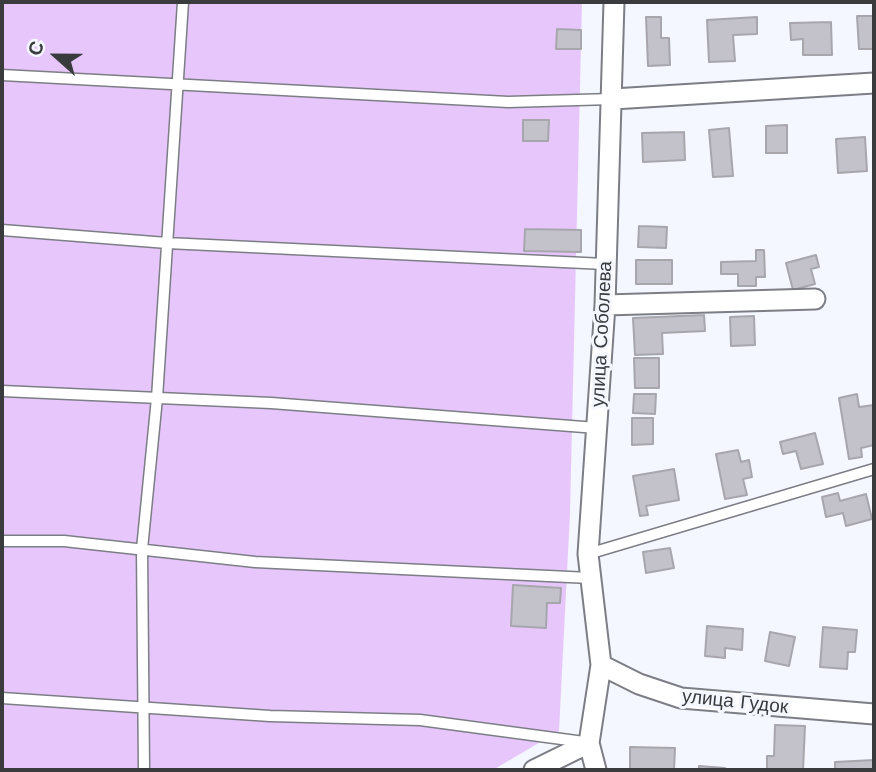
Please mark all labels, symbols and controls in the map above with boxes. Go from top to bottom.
north arrow [21,21,91,91]
text: С [23,38,49,59]
street label: улица Соболева [587,260,617,408]
street label: улица Гудок [681,685,789,719]

